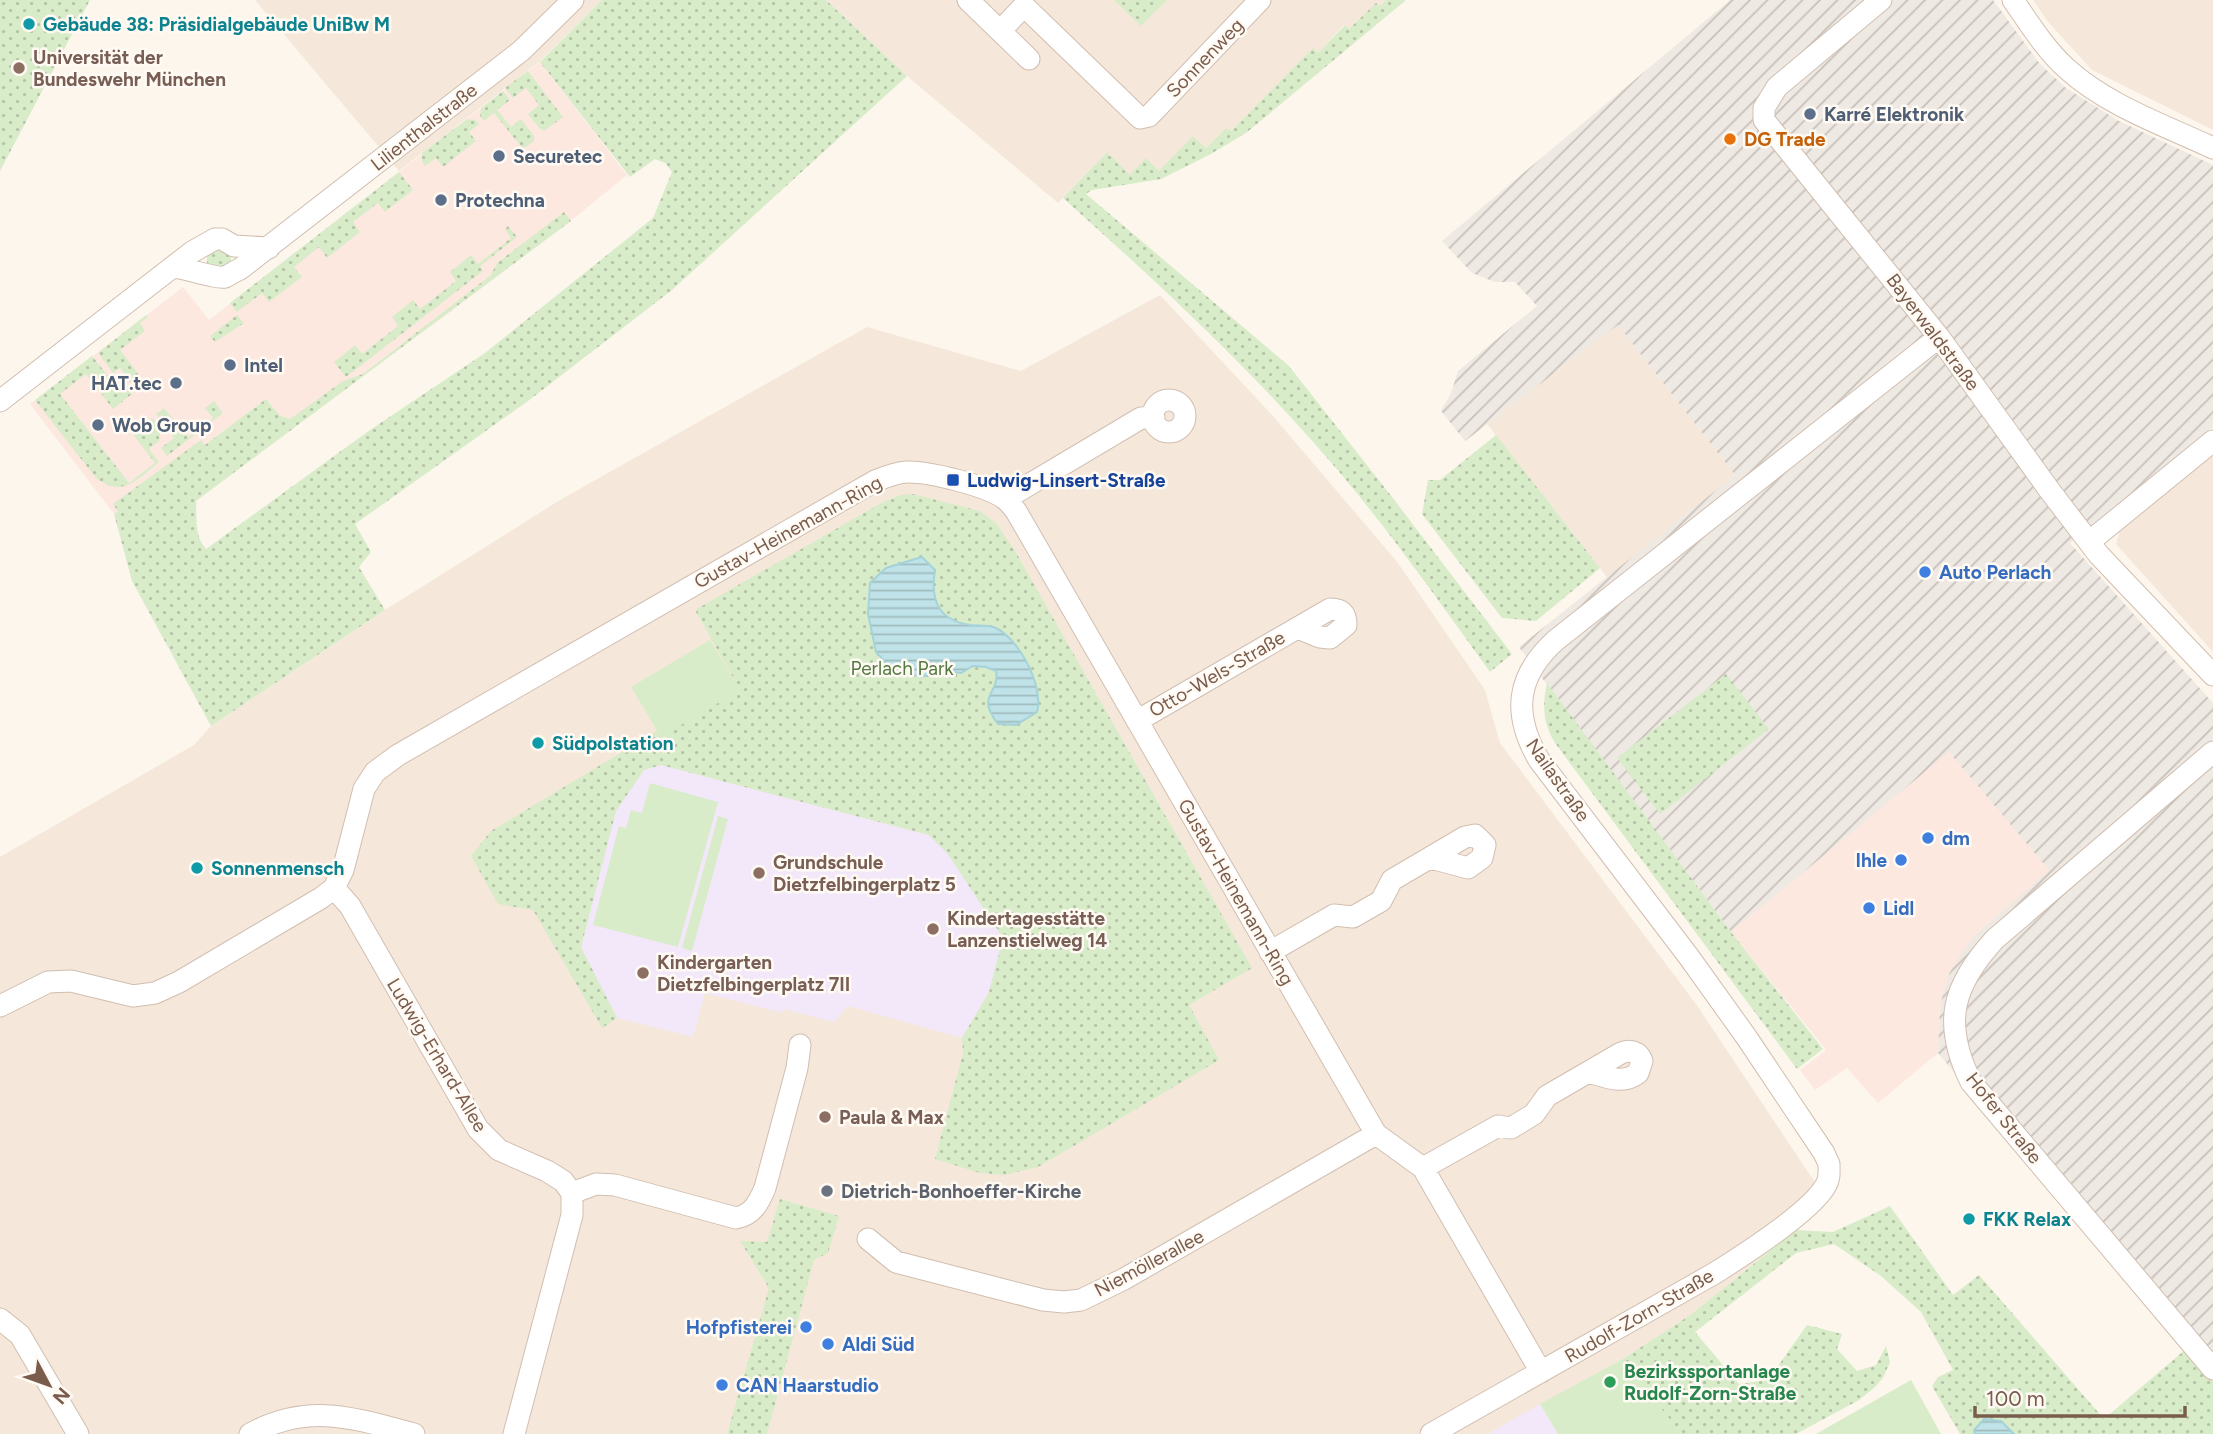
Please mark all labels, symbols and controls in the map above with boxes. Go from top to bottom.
place label: Gebäude 38: Präsidialgebäude UniBw M [43,13,390,36]
street label: Sonnenweg [1162,14,1248,102]
marker: Gebäude 38: Präsidialgebäude UniBw M [21,16,37,32]
place label: Universität der Bundeswehr München [33,46,226,91]
marker: Universität der Bundeswehr München [11,60,27,76]
street label: Lilienthalstraße [366,78,482,176]
place label: Karré Elektronik [1824,103,1965,126]
marker: Karré Elektronik [1802,106,1818,122]
place label: DG Trade [1744,128,1826,151]
marker: DG Trade [1722,131,1738,147]
place label: Securetec [513,145,602,168]
marker: Securetec [491,148,507,164]
place label: Protechna [455,189,545,212]
marker: Protechna [433,192,449,208]
street label: Bayerwaldstraße [1881,269,1985,395]
place label: Intel [244,354,283,377]
marker: Intel [222,357,238,373]
place label: HAT.tec [91,372,162,395]
marker: HAT.tec [168,375,184,391]
place label: Wob Group [112,414,211,437]
marker: Wob Group [90,417,106,433]
place label: Ludwig-Linsert-Straße [967,469,1166,492]
street label: Gustav-Heinemann-Ring [690,471,886,593]
marker: Ludwig-Linsert-Straße [945,472,961,488]
place label: Auto Perlach [1939,561,2051,584]
marker: Auto Perlach [1917,564,1933,580]
street label: Otto-Wels-Straße [1145,626,1289,722]
park label: Perlach Park [850,657,954,680]
place label: Südpolstation [552,732,674,755]
street label: Nailastraße [1521,734,1595,826]
marker: Südpolstation [530,735,546,751]
street label: Gustav-Heinemann-Ring [1173,795,1299,989]
place label: dm [1942,827,1970,850]
marker: dm [1920,830,1936,846]
place label: Ihle [1855,849,1887,872]
place label: Grundschule Dietzfelbingerplatz 5 [773,851,956,896]
marker: Ihle [1893,852,1909,868]
place label: Sonnenmensch [211,857,344,880]
marker: Sonnenmensch [189,860,205,876]
marker: Grundschule Dietzfelbingerplatz 5 [751,865,767,881]
place label: Lidl [1883,897,1914,920]
marker: Lidl [1861,900,1877,916]
place label: Kindertagesstätte Lanzenstielweg 14 [947,907,1107,952]
marker: Kindertagesstätte Lanzenstielweg 14 [925,921,941,937]
place label: Kindergarten Dietzfelbingerplatz 7II [657,951,850,996]
marker: Kindergarten Dietzfelbingerplatz 7II [635,965,651,981]
street label: Ludwig-Erhard-Allee [382,974,492,1136]
street label: Hofer Straße [1961,1068,2047,1168]
place label: Paula & Max [839,1106,944,1129]
marker: Paula & Max [817,1109,833,1125]
place label: Dietrich-Bonhoeffer-Kirche [841,1180,1082,1203]
marker: Dietrich-Bonhoeffer-Kirche [819,1183,835,1199]
place label: FKK Relax [1983,1208,2071,1231]
marker: FKK Relax [1961,1211,1977,1227]
street label: Niemöllerallee [1090,1225,1208,1301]
street label: Rudolf-Zorn-Straße [1561,1264,1717,1368]
place label: Hofpfisterei [686,1316,792,1339]
marker: Hofpfisterei [798,1319,814,1335]
place label: Aldi Süd [842,1333,915,1356]
marker: Aldi Süd [820,1336,836,1352]
north arrow [14,1350,84,1420]
place label: Bezirkssportanlage Rudolf-Zorn-Straße [1624,1360,1797,1405]
place label: CAN Haarstudio [736,1374,879,1397]
marker: Bezirkssportanlage Rudolf-Zorn-Straße [1602,1374,1618,1390]
scale bar [1975,1374,2185,1418]
marker: CAN Haarstudio [714,1377,730,1393]
text: N [48,1383,75,1409]
text: 100 m [1986,1386,2045,1411]

